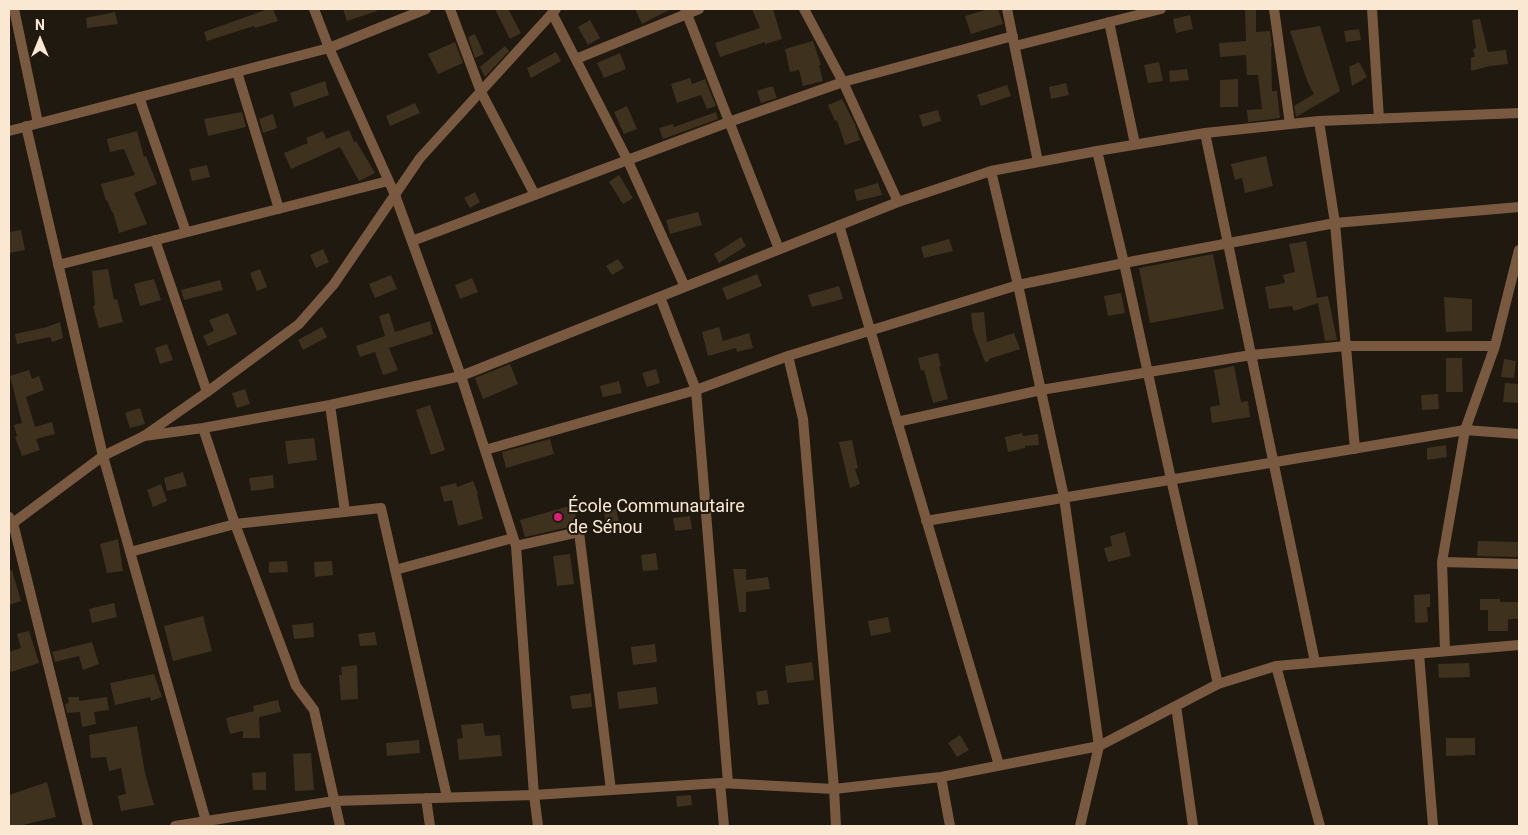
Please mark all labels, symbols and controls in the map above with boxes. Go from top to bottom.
north arrow [15,15,65,65]
text: N [35,17,45,33]
place label: École Communautaire de Sénou [568,496,745,538]
marker: École Communautaire de Sénou [552,511,564,523]

